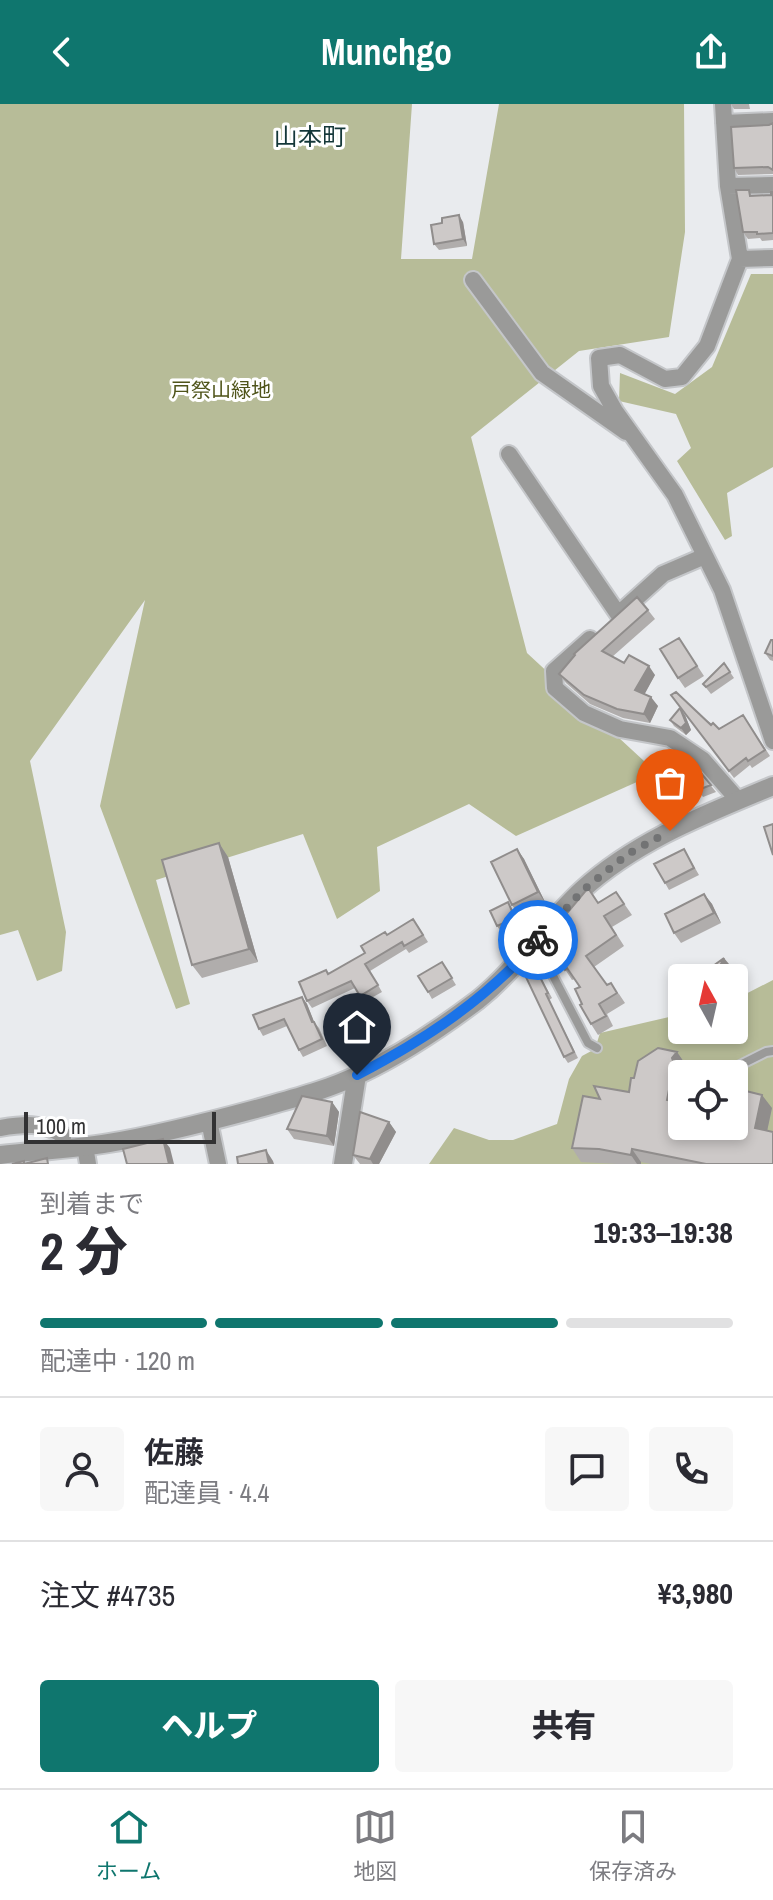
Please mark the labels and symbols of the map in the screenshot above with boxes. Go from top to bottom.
district label: 山本町 [274,120,346,152]
park label: 戸祭山緑地 [171,376,271,403]
pin [636,749,704,831]
courier [498,900,578,980]
north arrow [668,964,748,1044]
pin [323,993,391,1075]
scale bar [24,1108,216,1144]

